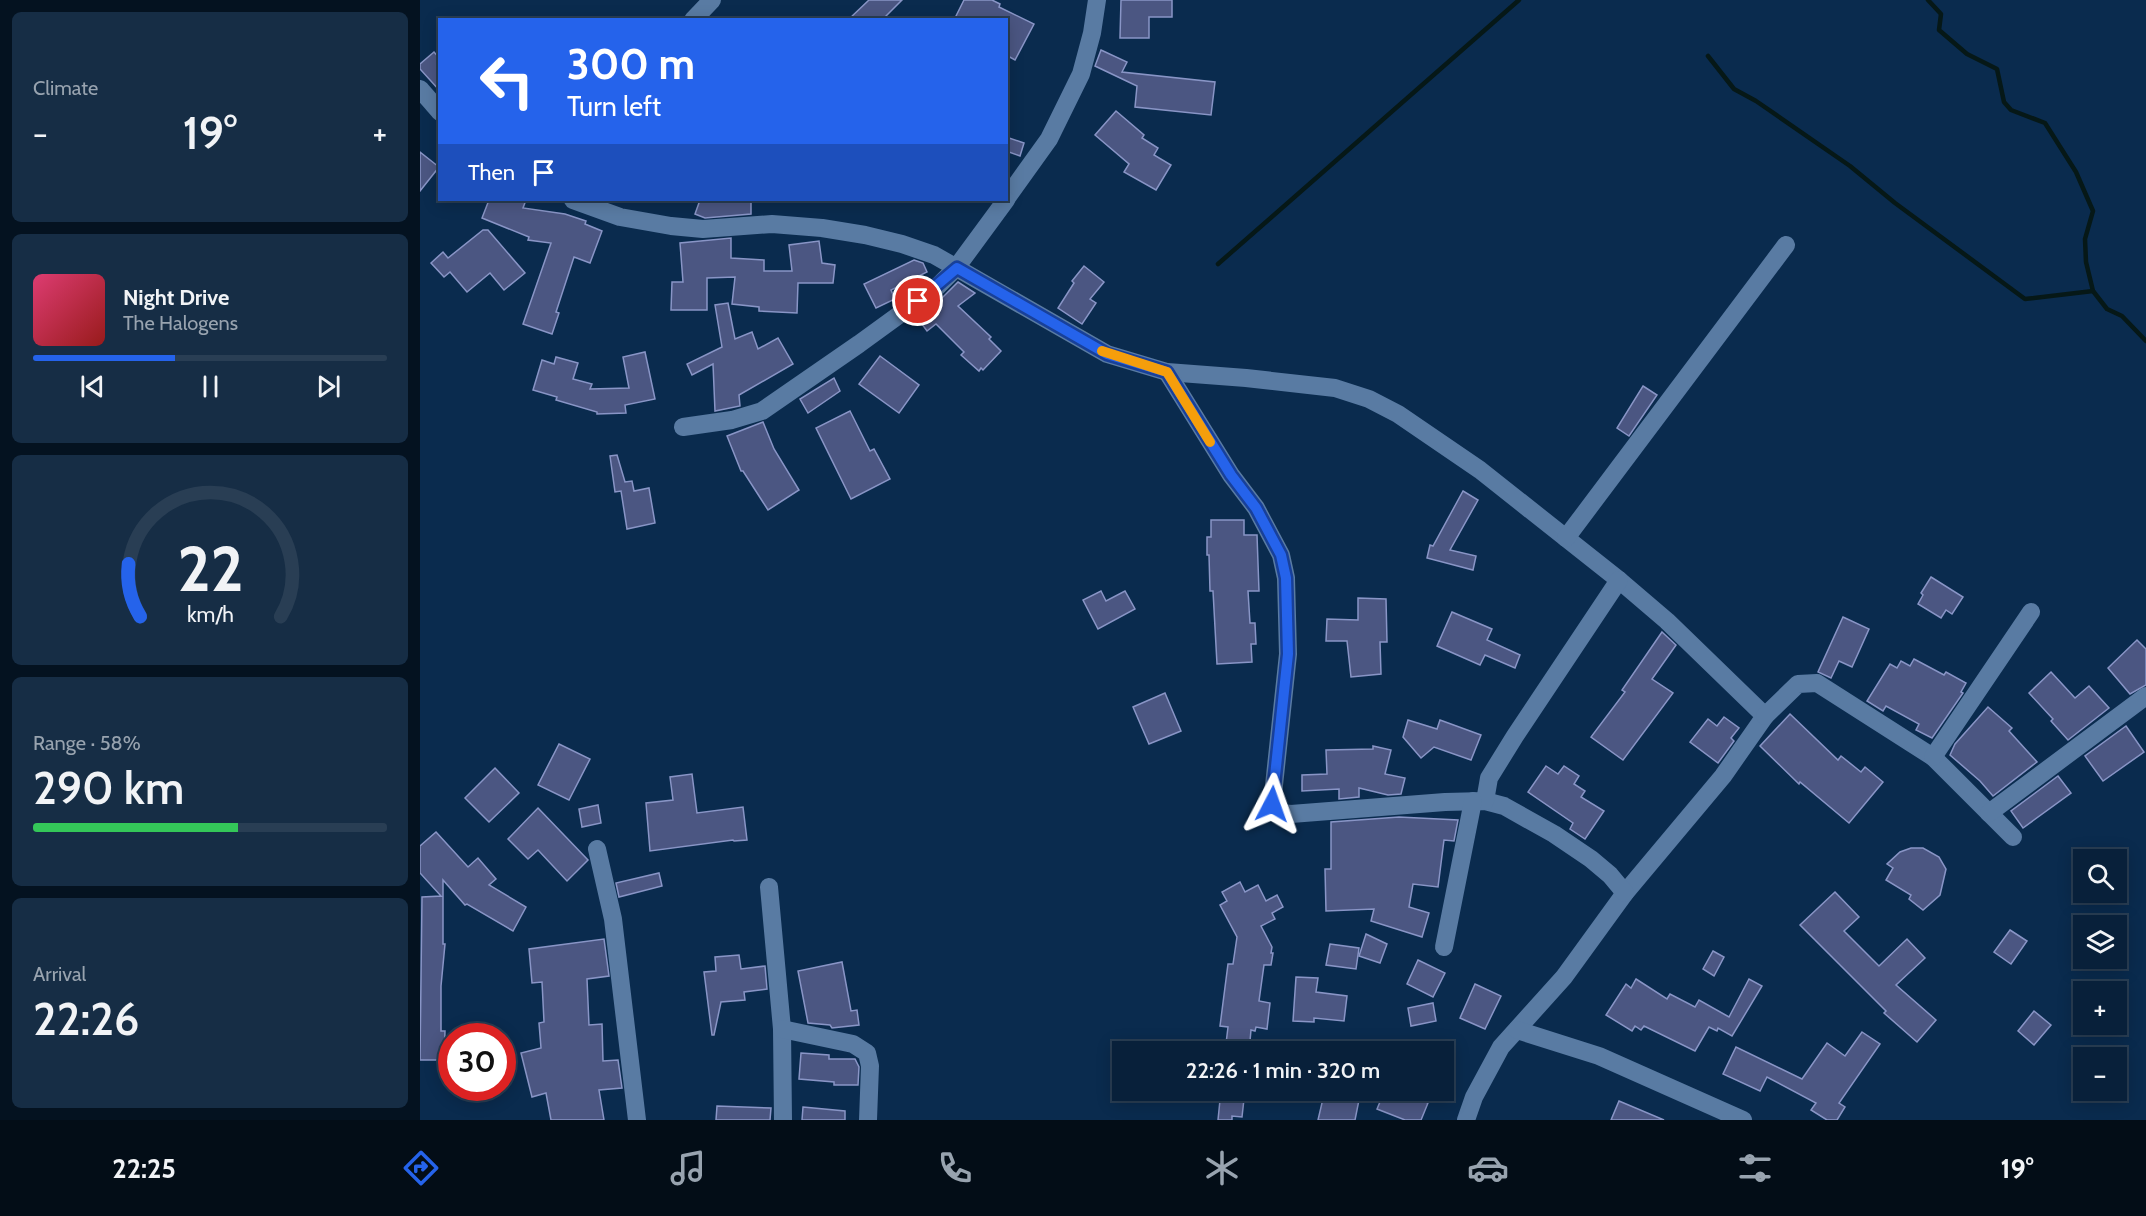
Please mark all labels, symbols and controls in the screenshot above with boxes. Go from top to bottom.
text: 300 m [567,38,695,90]
icon: left [468,42,546,120]
text: Climate [33,76,98,100]
text: Turn left [567,90,661,123]
text: 19° [183,106,237,160]
text: − [33,113,48,153]
text: + [372,113,387,153]
icon: arrive [527,156,560,189]
text: Then [468,159,515,186]
pin [892,275,943,326]
text: Night Drive [123,284,229,311]
icon: arrive [901,284,934,317]
text: The Halogens [123,311,238,335]
icon: previous [76,370,109,403]
icon: pause [194,370,227,403]
icon: next [312,370,345,403]
text: 22 [177,531,243,607]
text: km/h [187,601,233,627]
text: Range · 58% [33,731,141,755]
text: 290 km [33,761,184,815]
position arrow [1240,772,1304,836]
map controls [2073,849,2127,1101]
button: search [2073,849,2127,903]
button: layers [2073,915,2127,969]
text: Arrival [33,962,86,986]
button: + [2073,981,2127,1035]
text: 22:26 [33,992,139,1046]
speed limit sign: 30 [438,1023,516,1101]
button: − [2073,1047,2127,1101]
text: 22:26 · 1 min · 320 m [1186,1057,1380,1084]
icon: directions [400,1147,442,1189]
icon: music [667,1147,709,1189]
icon: phone [934,1147,976,1189]
icon: climate [1201,1147,1243,1189]
icon: car [1467,1147,1509,1189]
icon: filters [1734,1147,1776,1189]
text: 22:25 [112,1152,176,1185]
text: 19° [2001,1152,2034,1185]

